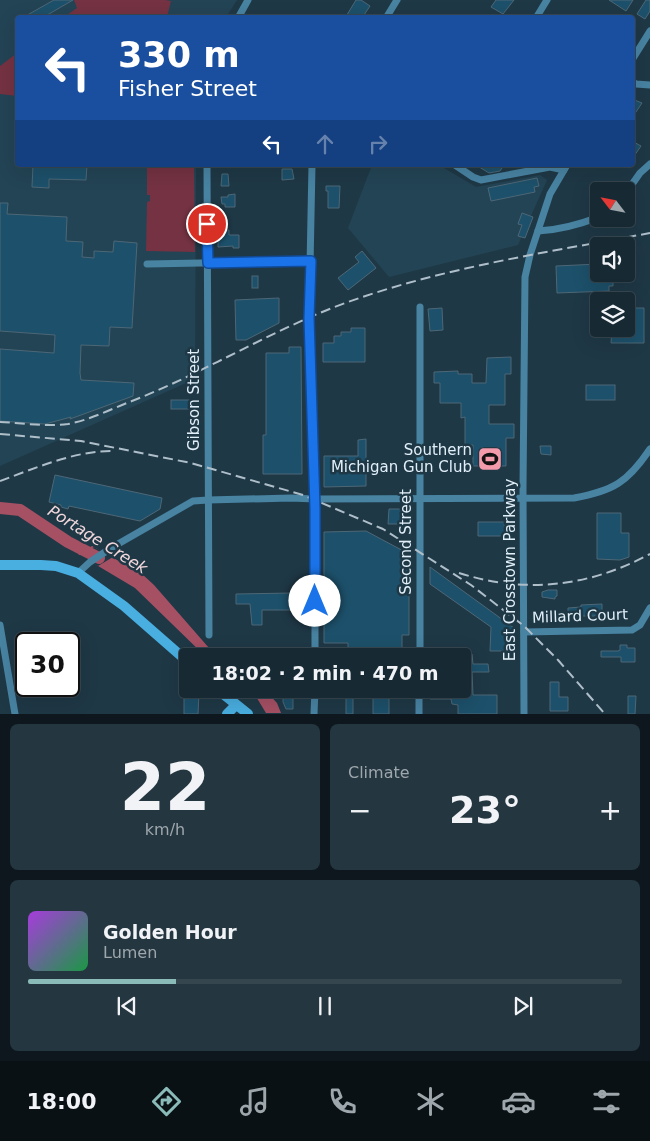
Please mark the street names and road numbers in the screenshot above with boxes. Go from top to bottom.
street label: Gibson Street [185,349,203,451]
street label: East Crosstown Parkway [501,479,519,661]
street label: Second Street [397,489,415,595]
street label: Millard Court [532,605,628,627]

